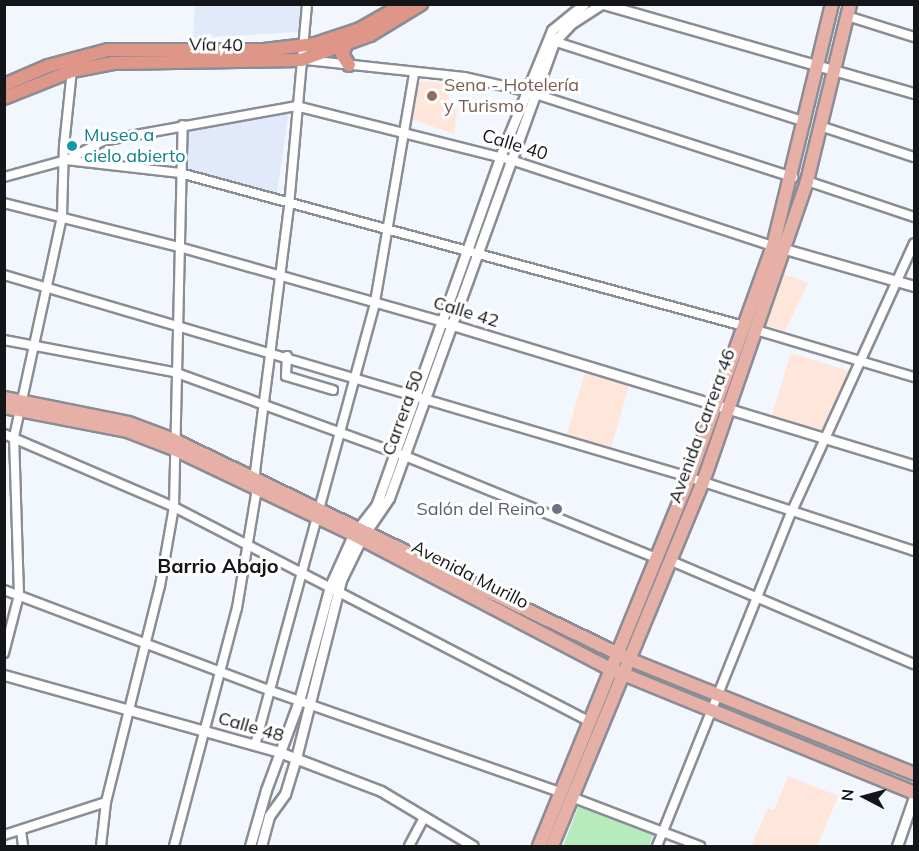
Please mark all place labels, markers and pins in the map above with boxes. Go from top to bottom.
place label: Sena - Hotelería y Turismo [444,75,579,118]
marker: Sena - Hotelería y Turismo [425,89,439,103]
place label: Museo a cielo abierto [84,125,185,168]
marker: Museo a cielo abierto [65,139,79,153]
place label: Salón del Reino [416,498,545,520]
marker: Salón del Reino [550,502,564,516]

